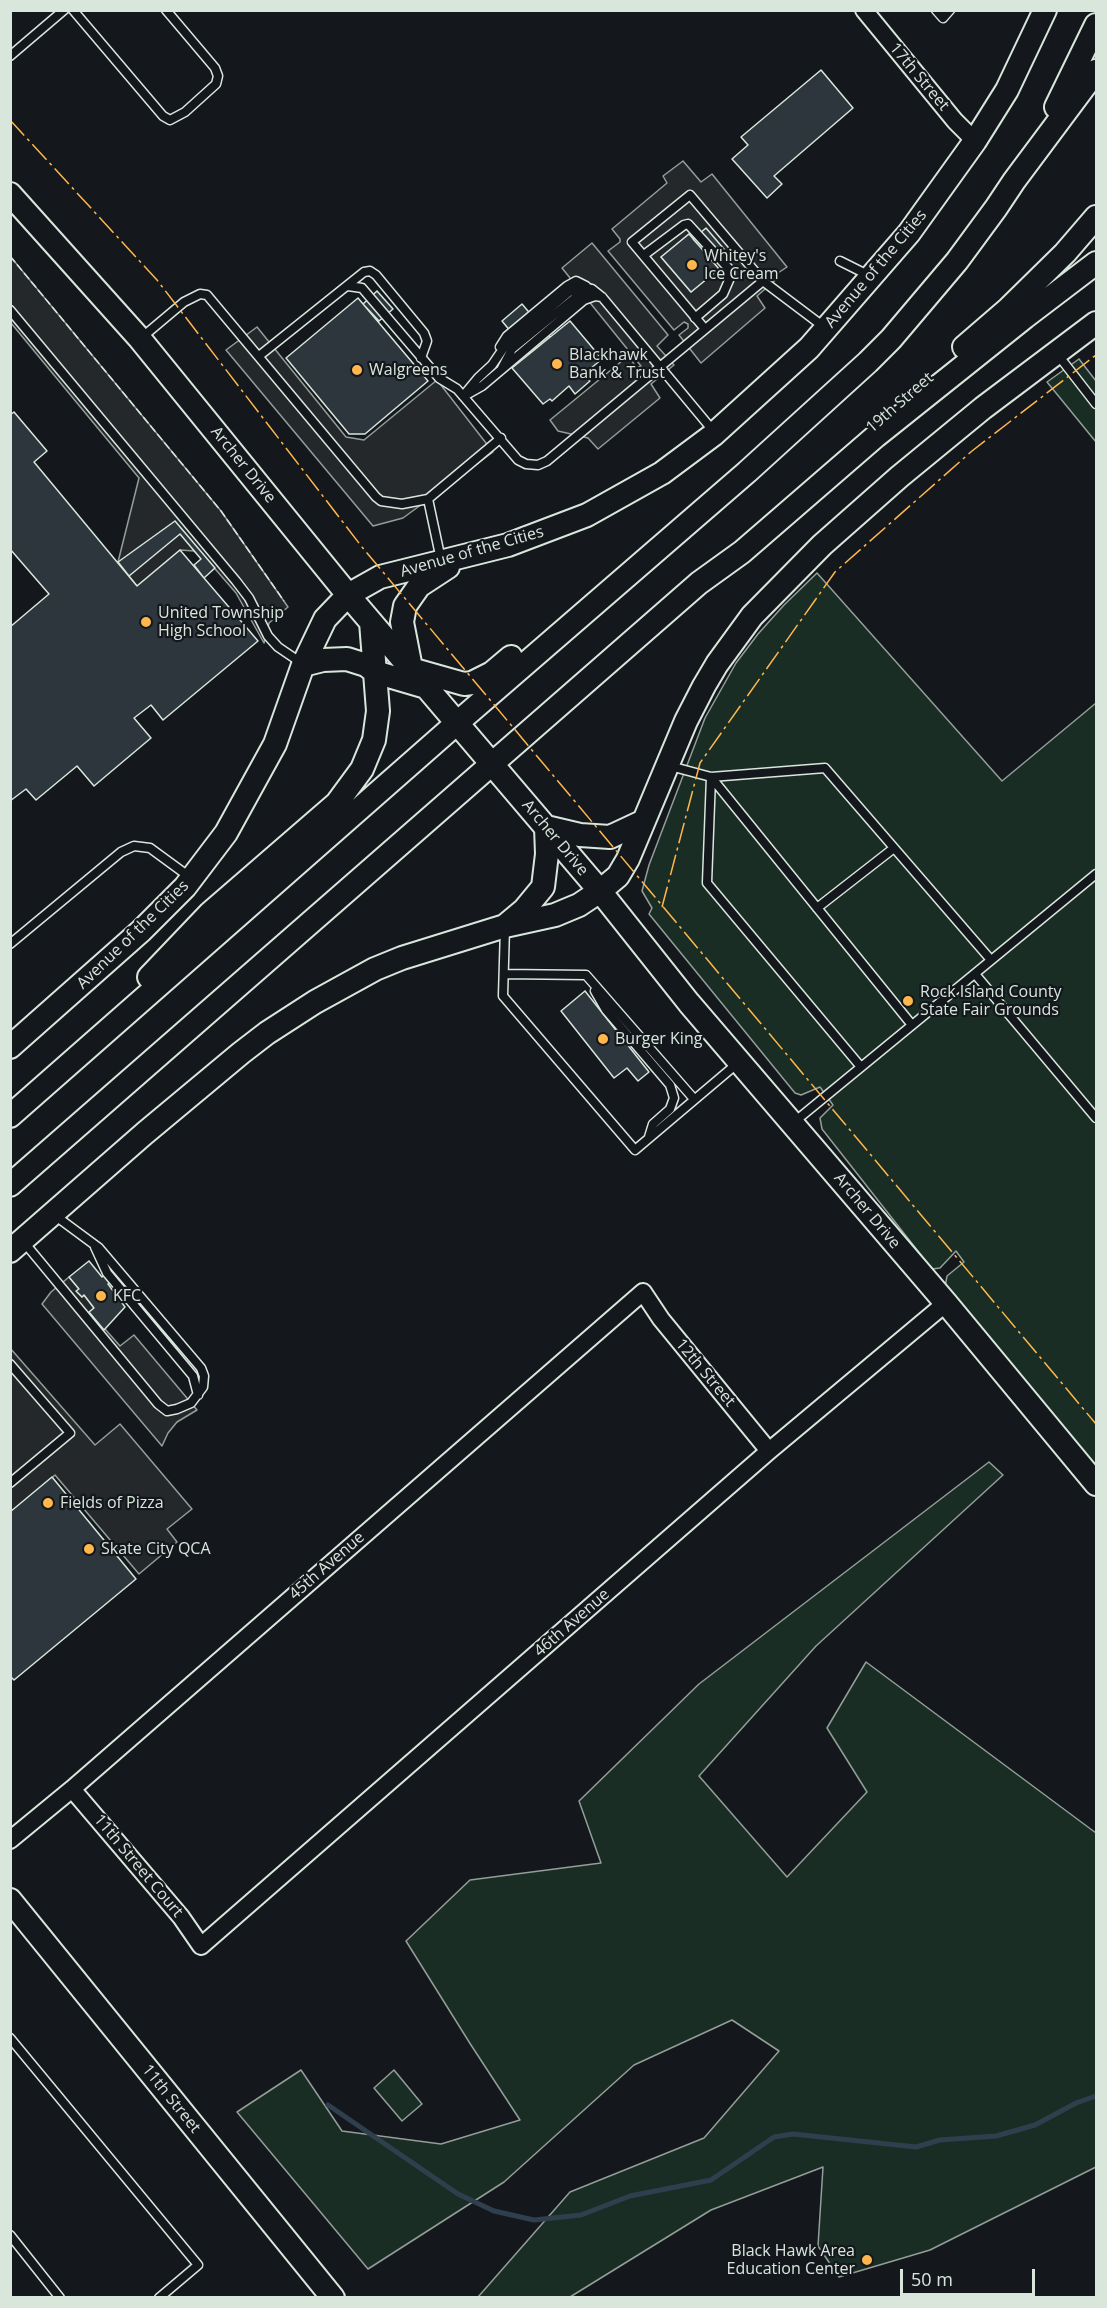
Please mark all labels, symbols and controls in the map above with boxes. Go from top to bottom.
street label: 17th Street [885,39,953,115]
street label: Avenue of the Cities [821,206,931,332]
place label: Whitey's Ice Cream [704,246,779,284]
marker: Whitey's Ice Cream [685,258,699,272]
place label: Blackhawk Bank & Trust [569,345,665,383]
marker: Blackhawk Bank & Trust [550,357,564,371]
place label: Walgreens [369,360,447,380]
marker: Walgreens [350,363,364,377]
street label: 19th Street [863,369,937,437]
street label: Archer Drive [206,423,280,507]
street label: Avenue of the Cities [398,522,546,582]
place label: United Township High School [158,603,284,641]
marker: United Township High School [139,615,153,629]
street label: Archer Drive [518,796,592,880]
street label: Avenue of the Cities [73,877,193,993]
place label: Rock Island County State Fair Grounds [920,982,1062,1020]
marker: Rock Island County State Fair Grounds [901,994,915,1008]
place label: Burger King [615,1029,702,1049]
marker: Burger King [596,1032,610,1046]
street label: Archer Drive [830,1169,904,1253]
place label: KFC [113,1286,141,1306]
marker: KFC [94,1289,108,1303]
street label: 12th Street [671,1335,739,1411]
place label: Fields of Pizza [60,1493,164,1513]
marker: Fields of Pizza [41,1496,55,1510]
street label: 45th Avenue [285,1528,369,1604]
place label: Skate City QCA [101,1539,211,1559]
marker: Skate City QCA [82,1542,96,1556]
street label: 46th Avenue [530,1585,614,1661]
street label: 11th Street Court [89,1811,187,1921]
street label: 11th Street [138,2061,204,2137]
place label: Black Hawk Area Education Center [727,2241,855,2279]
marker: Black Hawk Area Education Center [860,2253,874,2267]
scale bar [903,2257,1038,2295]
text: 50 m [911,2267,953,2291]

